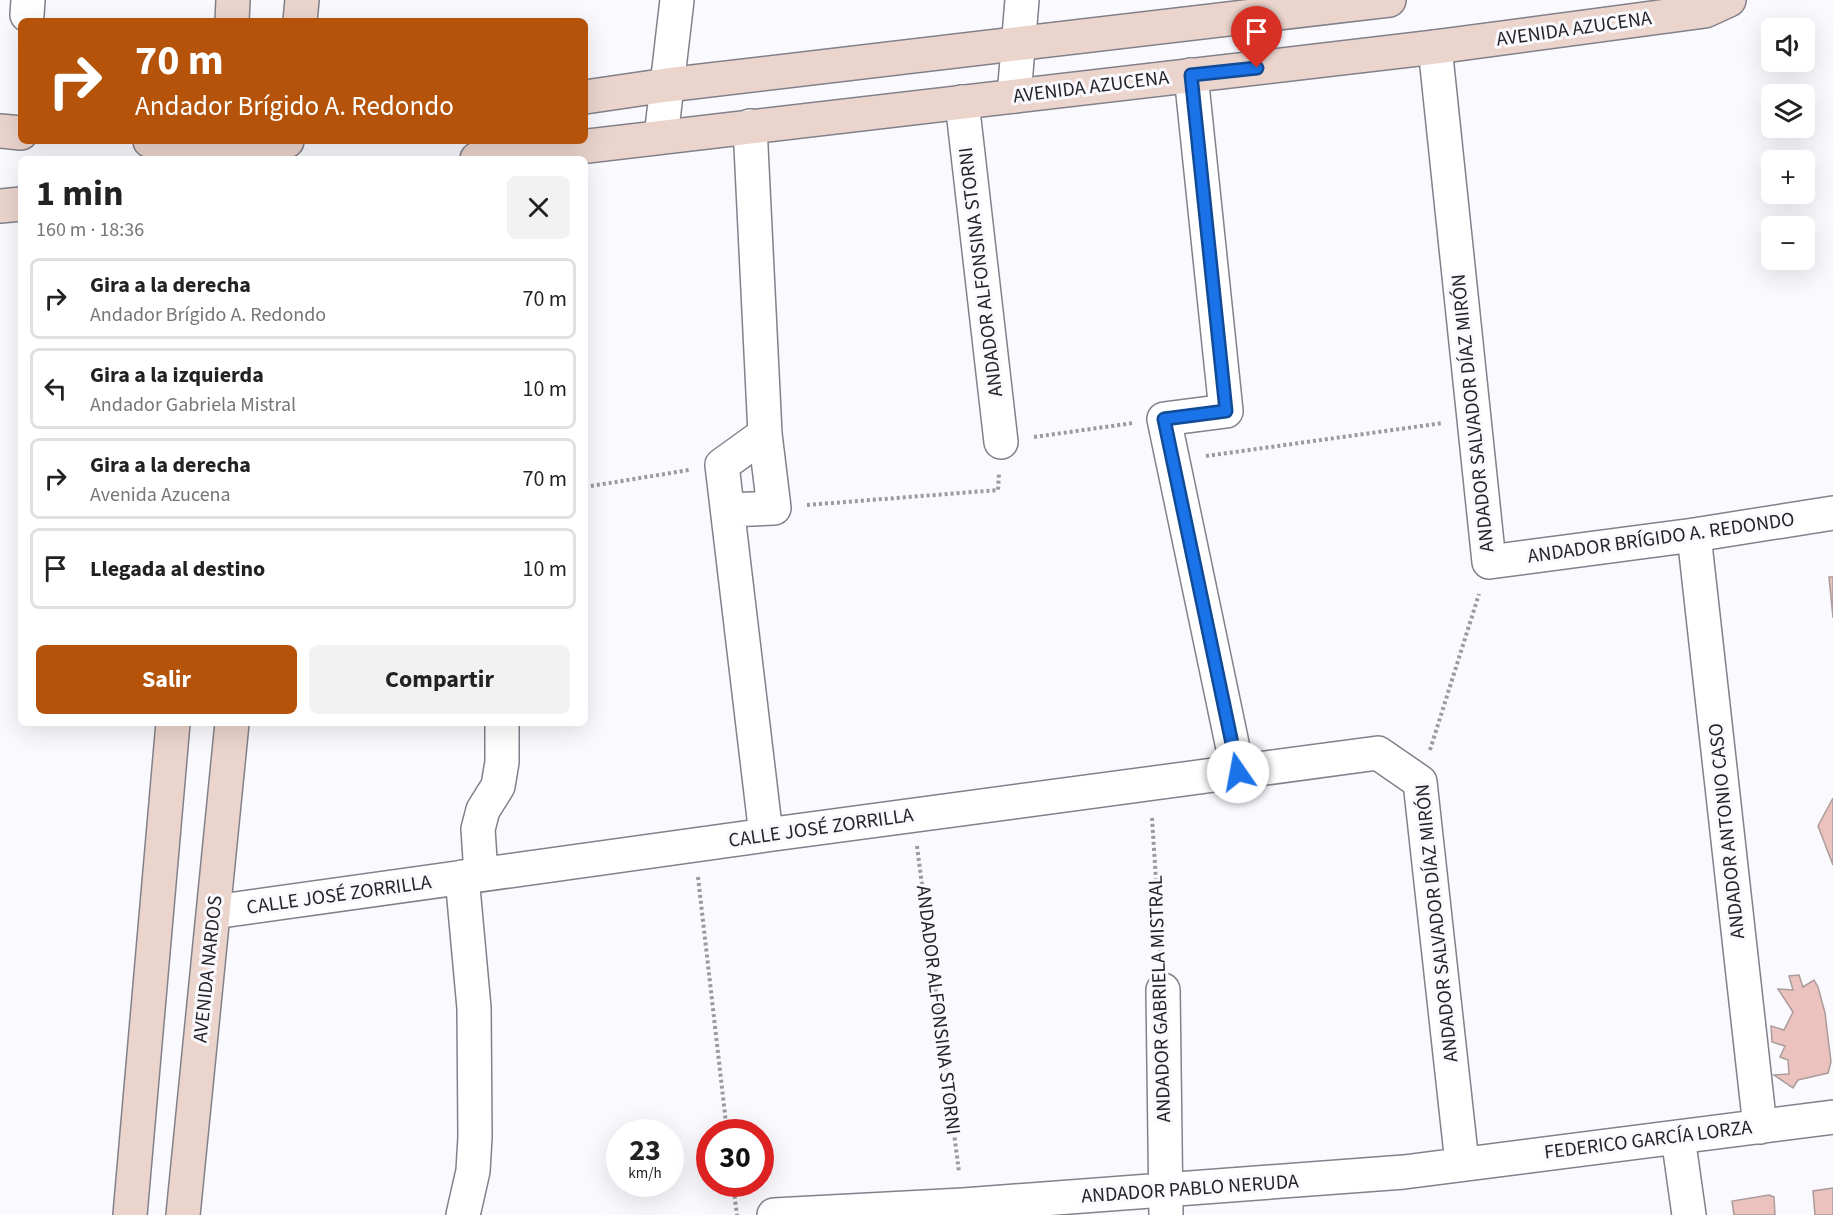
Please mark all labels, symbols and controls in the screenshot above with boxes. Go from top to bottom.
street label: AVENIDA AZUCENA [1495,4,1654,54]
pin [1231,6,1282,68]
icon: arrive [1240,15,1273,48]
map controls [1761,18,1815,270]
button: sound [1761,18,1815,72]
text: 70 m [135,31,224,91]
icon: right [36,42,114,120]
street label: AVENIDA AZUCENA [1012,64,1171,110]
button: layers [1761,84,1815,138]
text: Andador Brígido A. Redondo [135,87,454,126]
street label: ANDADOR ALFONSINA STORNI [952,146,1010,398]
button: + [1761,150,1815,204]
text: 1 min [36,168,124,219]
button: close [507,176,570,239]
text: 160 m · 18:36 [36,216,144,244]
button: − [1761,216,1815,270]
text: Gira a la derecha [90,269,251,301]
street label: ANDADOR SALVADOR DÍAZ MIRÓN [1444,272,1502,554]
icon: right [39,282,72,315]
text: 70 m [522,283,567,315]
text: Andador Brígido A. Redondo [90,301,326,329]
text: Gira a la izquierda [90,359,264,391]
icon: left [39,372,72,405]
text: 10 m [522,373,567,405]
text: Andador Gabriela Mistral [90,391,296,419]
text: Gira a la derecha [90,449,251,481]
icon: right [39,462,72,495]
text: 70 m [522,463,567,495]
text: Avenida Azucena [90,481,231,509]
street label: ANDADOR BRÍGIDO A. REDONDO [1526,505,1796,571]
icon: arrive [39,552,72,585]
text: Llegada al destino [90,553,265,585]
text: 10 m [522,553,567,585]
button: Salir [36,645,297,714]
button: Compartir [309,645,570,714]
street label: ANDADOR ANTONIO CASO [1702,722,1752,940]
position arrow [1206,740,1270,804]
street label: ANDADOR SALVADOR DÍAZ MIRÓN [1408,782,1466,1064]
street label: CALLE JOSÉ ZORRILLA [727,801,915,855]
street label: CALLE JOSÉ ZORRILLA [245,868,433,922]
street label: ANDADOR GABRIELA MISTRAL [1142,875,1178,1123]
street label: ANDADOR ALFONSINA STORNI [909,884,967,1136]
street label: AVENIDA NARDOS [186,894,230,1044]
street label: FEDERICO GARCÍA LORZA [1542,1113,1754,1167]
speed limit sign: 30 [696,1119,774,1197]
text: 23 [629,1129,661,1172]
text: km/h [628,1163,662,1184]
street label: ANDADOR PABLO NERUDA [1080,1167,1300,1211]

